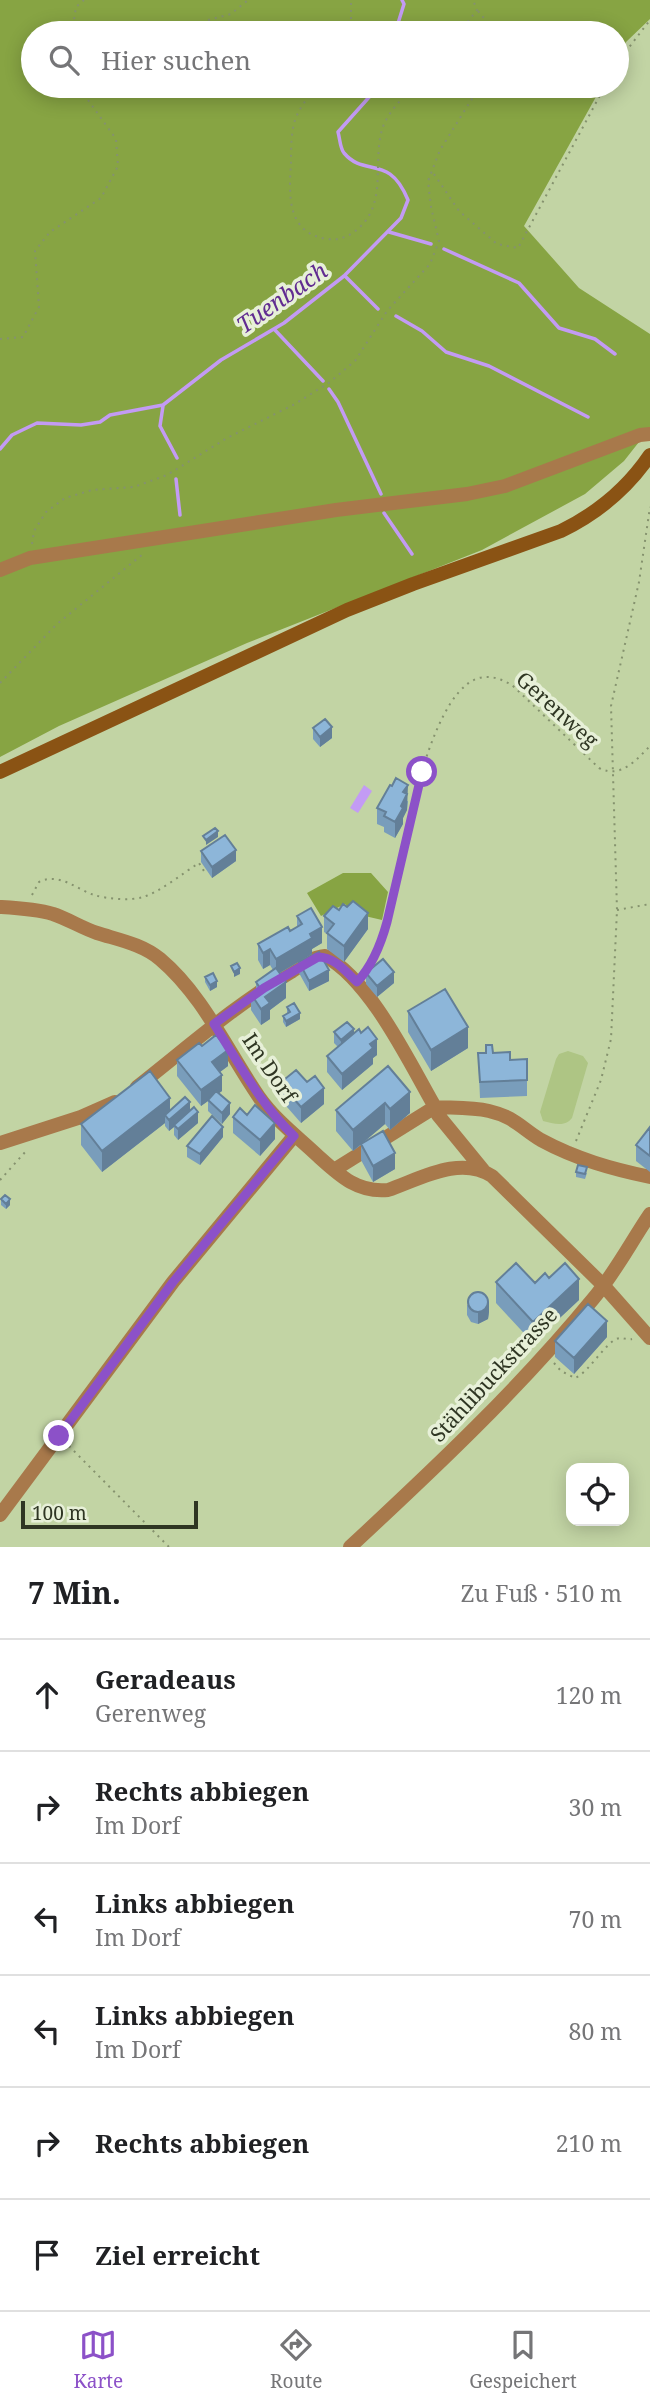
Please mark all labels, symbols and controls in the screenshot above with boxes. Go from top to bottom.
search box [21,21,629,98]
icon: search [45,41,83,79]
text: Hier suchen [101,42,251,78]
water label: Tuenbach [230,254,333,340]
street label: Gerenweg [511,665,605,754]
route start [406,756,437,787]
street label: Im Dorf [236,1027,305,1109]
street label: Stählibuckstrasse [424,1301,563,1448]
route end [43,1420,74,1451]
map controls [566,1463,629,1526]
button: locate [566,1463,629,1526]
scale bar [21,1498,198,1530]
text: 100 m [32,1500,87,1526]
text: 7 Min. [28,1572,121,1613]
text: Zu Fuß · 510 m [461,1577,622,1609]
text: Geradeaus [95,1661,236,1697]
icon: ahead [28,1676,66,1714]
text: 120 m [556,1679,622,1711]
text: Gerenweg [95,1697,206,1729]
text: Rechts abbiegen [95,1773,309,1809]
icon: right [28,1788,66,1826]
text: 30 m [569,1791,622,1823]
text: Im Dorf [95,1809,180,1841]
text: Links abbiegen [95,1885,294,1921]
icon: left [28,1900,66,1938]
text: 70 m [569,1903,622,1935]
text: Im Dorf [95,1921,180,1953]
text: Links abbiegen [95,1997,294,2033]
icon: left [28,2012,66,2050]
text: 80 m [569,2015,622,2047]
text: Im Dorf [95,2033,180,2065]
icon: right [28,2124,66,2162]
text: Rechts abbiegen [95,2125,309,2161]
text: 210 m [556,2127,622,2159]
icon: arrive [28,2236,66,2274]
text: Ziel erreicht [95,2237,260,2273]
tab: Karte [73,2326,123,2394]
tab: Route [270,2326,322,2394]
tab: Gespeichert [469,2326,577,2394]

